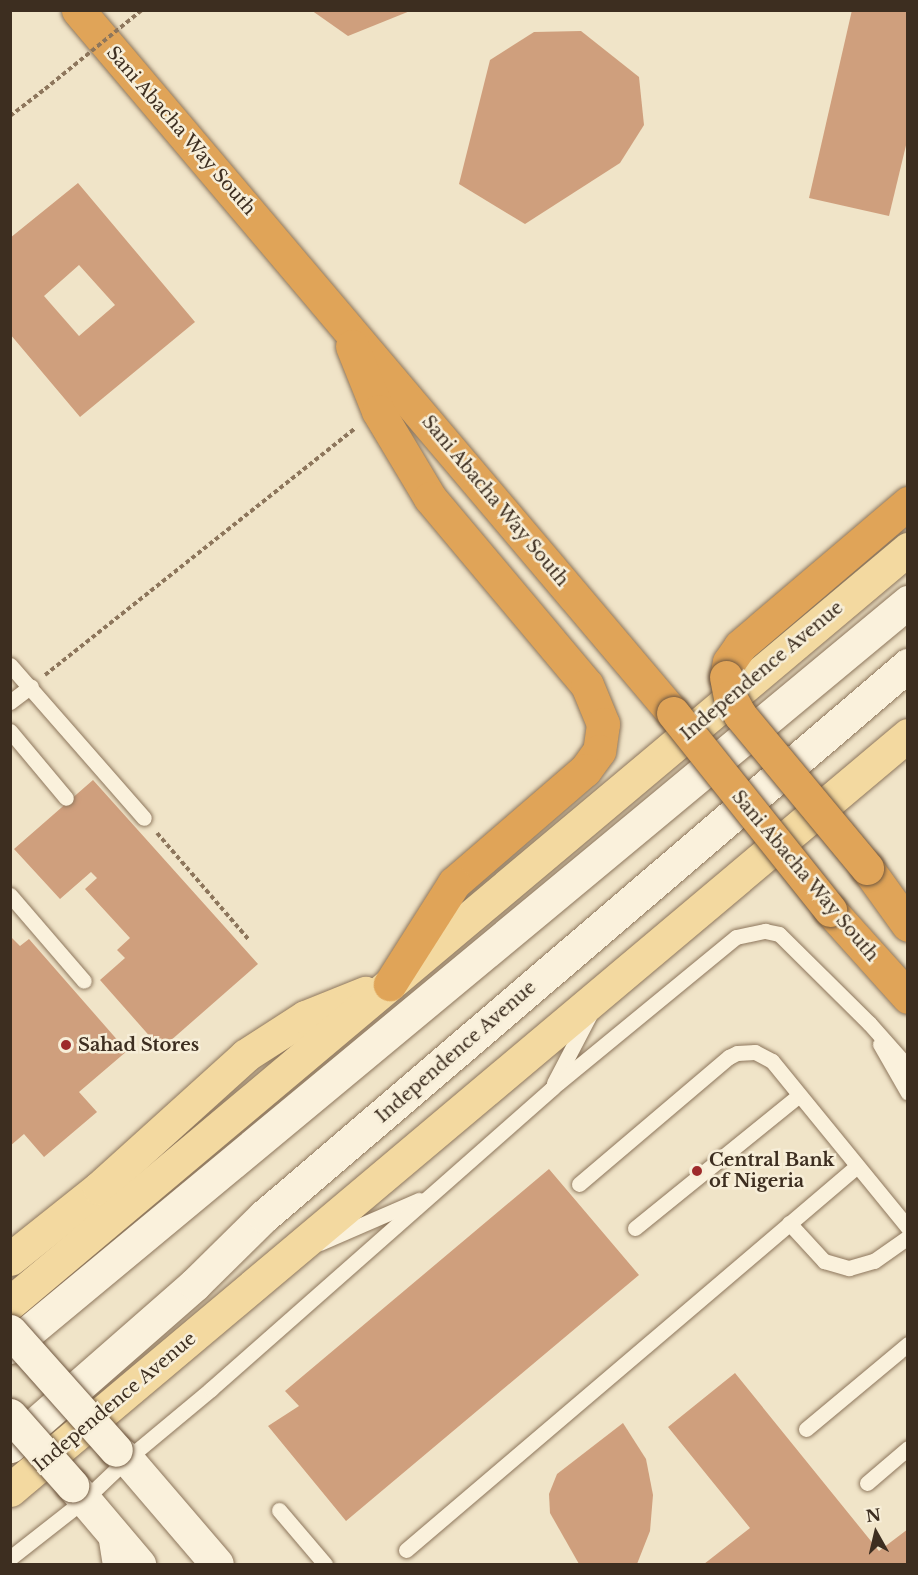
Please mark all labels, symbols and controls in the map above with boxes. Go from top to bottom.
street label: Sani Abacha Way South [101,41,261,221]
street label: Sani Abacha Way South [416,410,574,592]
street label: Independence Avenue [676,597,848,745]
street label: Sani Abacha Way South [726,785,884,967]
street label: Independence Avenue [371,976,541,1128]
place label: Sahad Stores [78,1034,199,1056]
marker: Sahad Stores [59,1038,73,1052]
place label: Central Bank of Nigeria [709,1150,834,1192]
marker: Central Bank of Nigeria [690,1164,704,1178]
street label: Independence Avenue [29,1328,201,1476]
north arrow [846,1503,906,1563]
text: N [865,1504,882,1526]

